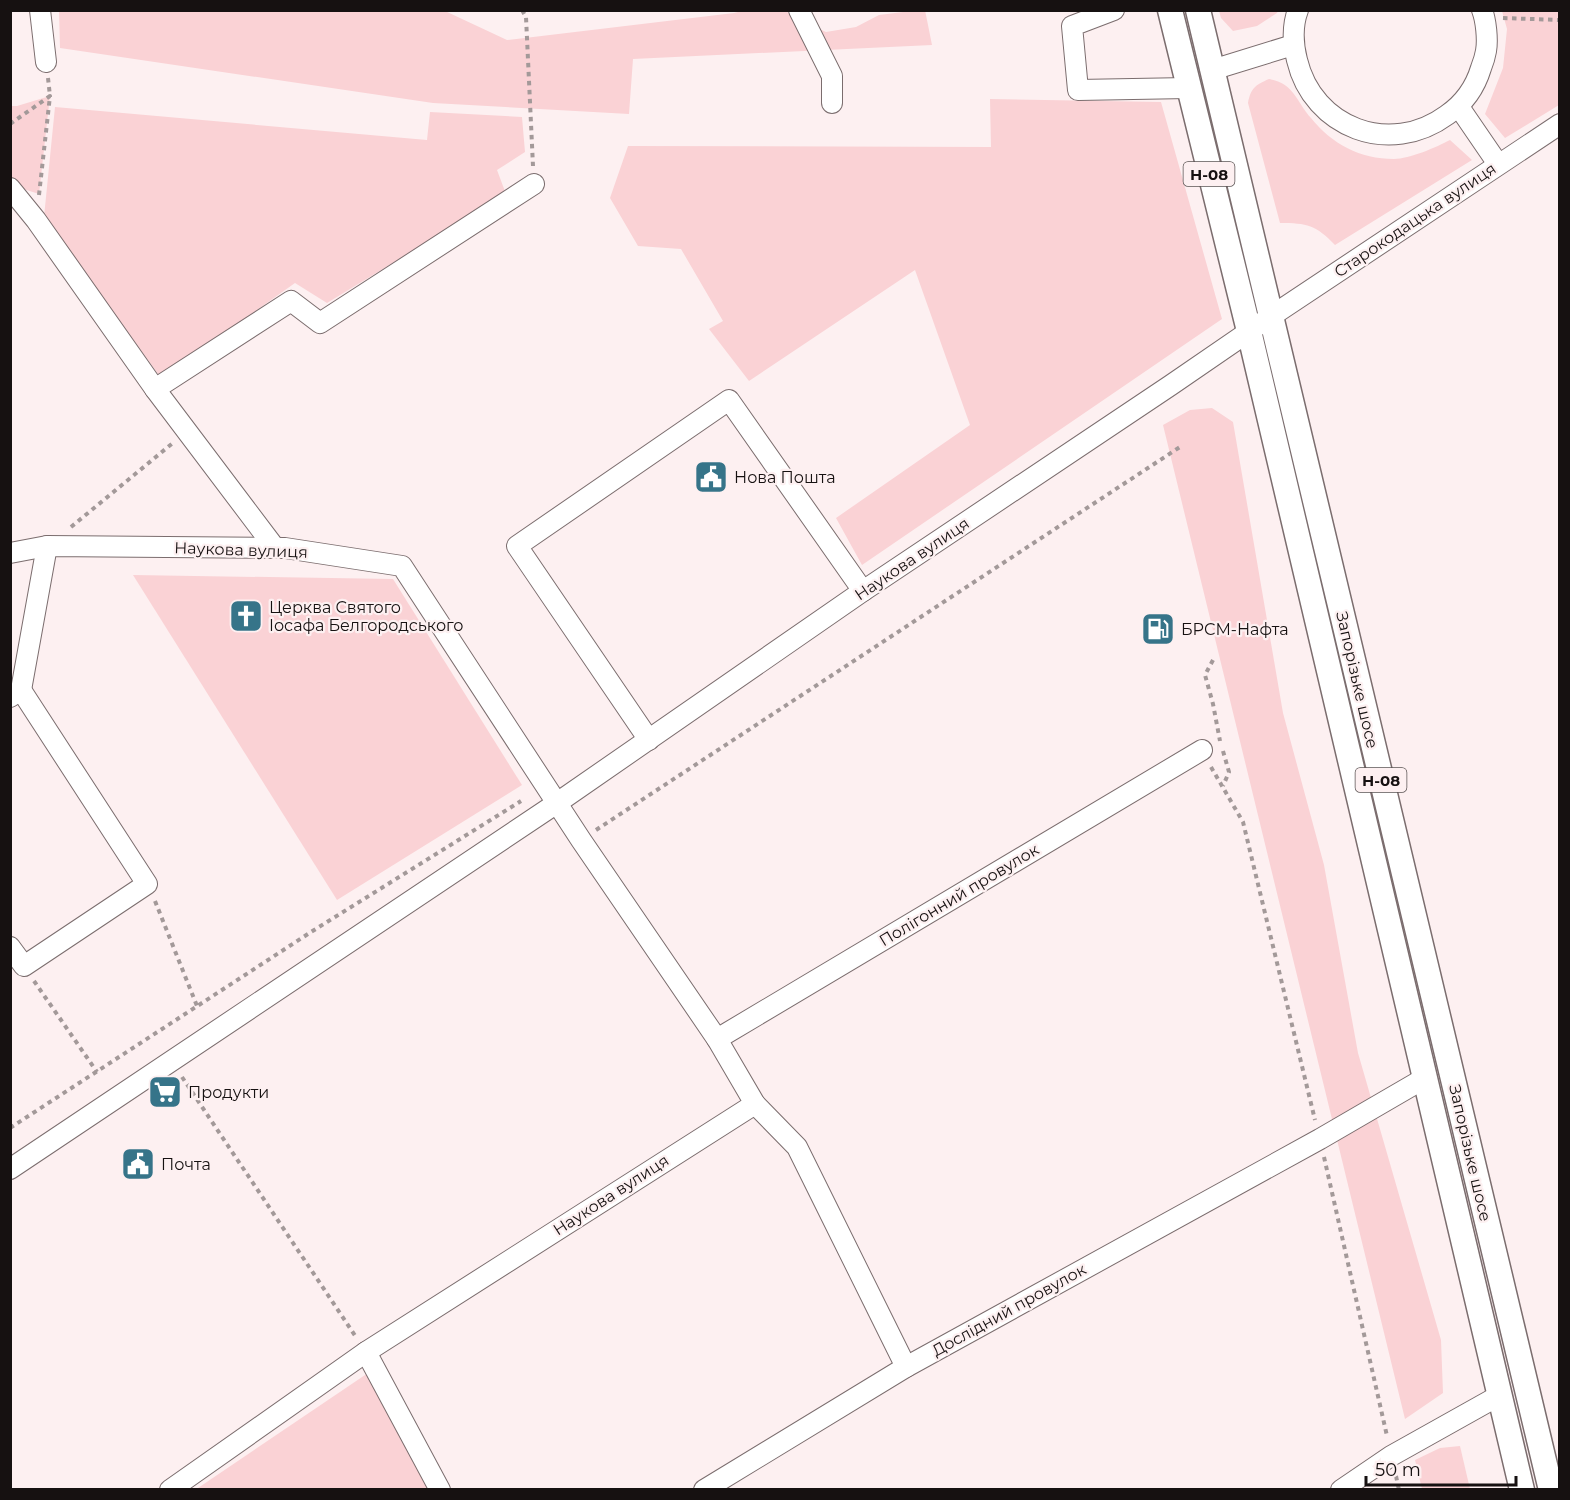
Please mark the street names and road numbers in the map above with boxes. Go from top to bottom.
street label: Старокодацька вулиця [1331,159,1499,281]
road number: Н-08 [1184,162,1234,186]
street label: Наукова вулиця [851,514,973,604]
street label: Наукова вулиця [174,538,308,562]
street label: Запорізьке шосе [1332,610,1382,750]
road number: Н-08 [1356,768,1406,792]
street label: Полігонний провулок [876,839,1043,950]
street label: Запорізьке шосе [1445,1083,1495,1223]
street label: Наукова вулиця [550,1151,672,1239]
street label: Дослідний провулок [929,1259,1090,1360]

